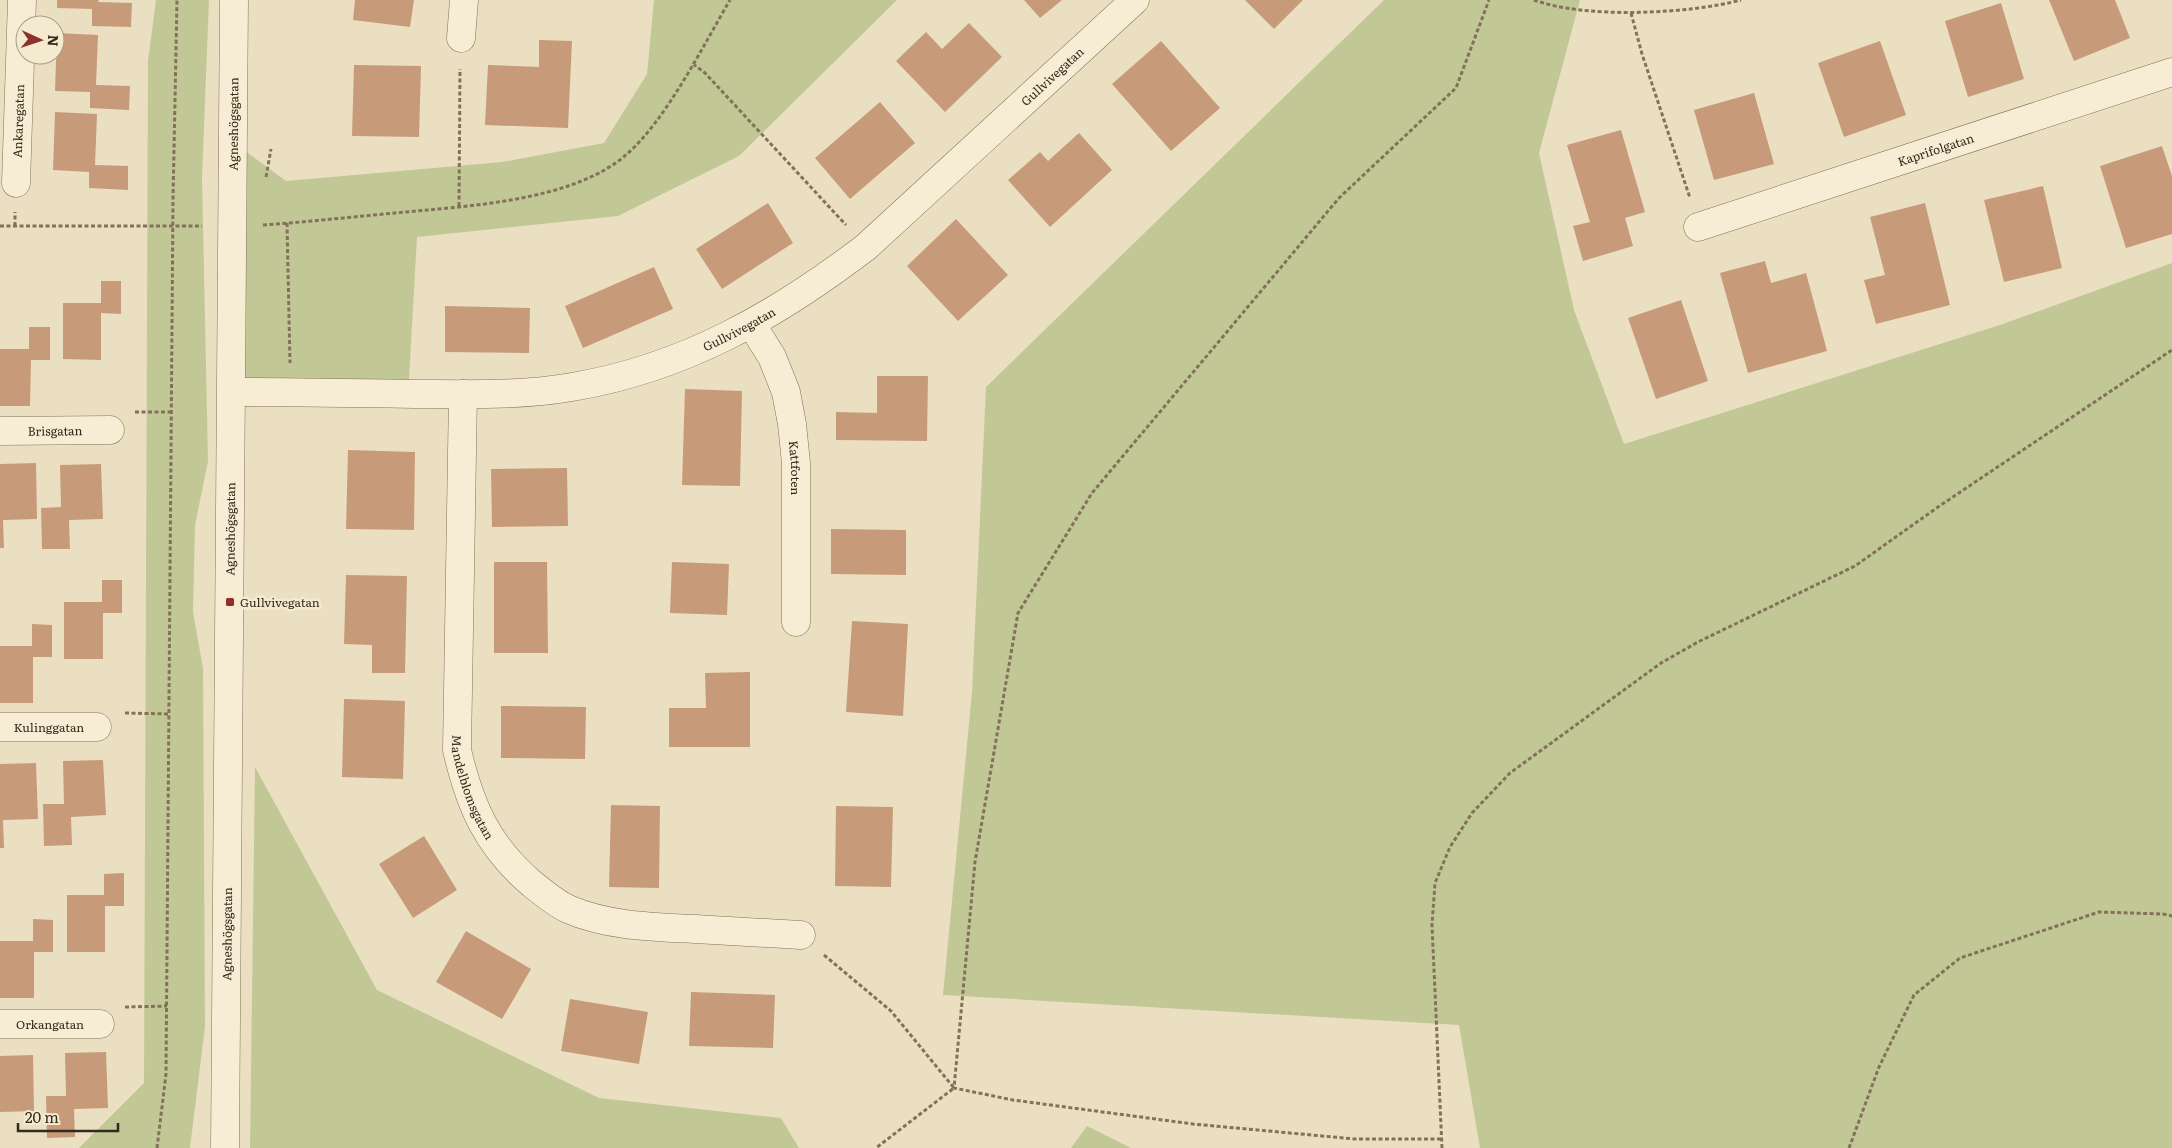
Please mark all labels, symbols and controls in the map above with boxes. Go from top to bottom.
north arrow [15,15,65,65]
text: N [44,34,64,47]
street label: Gullvivegatan [1017,42,1088,110]
street label: Agneshögsgatan [224,77,242,171]
street label: Ankaregatan [8,84,28,158]
street label: Kaprifolgatan [1895,128,1976,170]
street label: Gullvivegatan [700,302,779,355]
street label: Brisgatan [28,421,83,440]
street label: Kattfoten [785,440,805,495]
street label: Agneshögsgatan [220,482,239,576]
place label: Gullvivegatan [240,593,320,611]
marker: Gullvivegatan [224,596,236,608]
street label: Kulinggatan [14,718,84,736]
street label: Mandelblomsgatan [448,735,499,843]
street label: Agneshögsgatan [217,887,236,981]
street label: Orkangatan [16,1015,84,1033]
scale bar [18,1100,118,1132]
text: 20 m [25,1105,59,1128]

